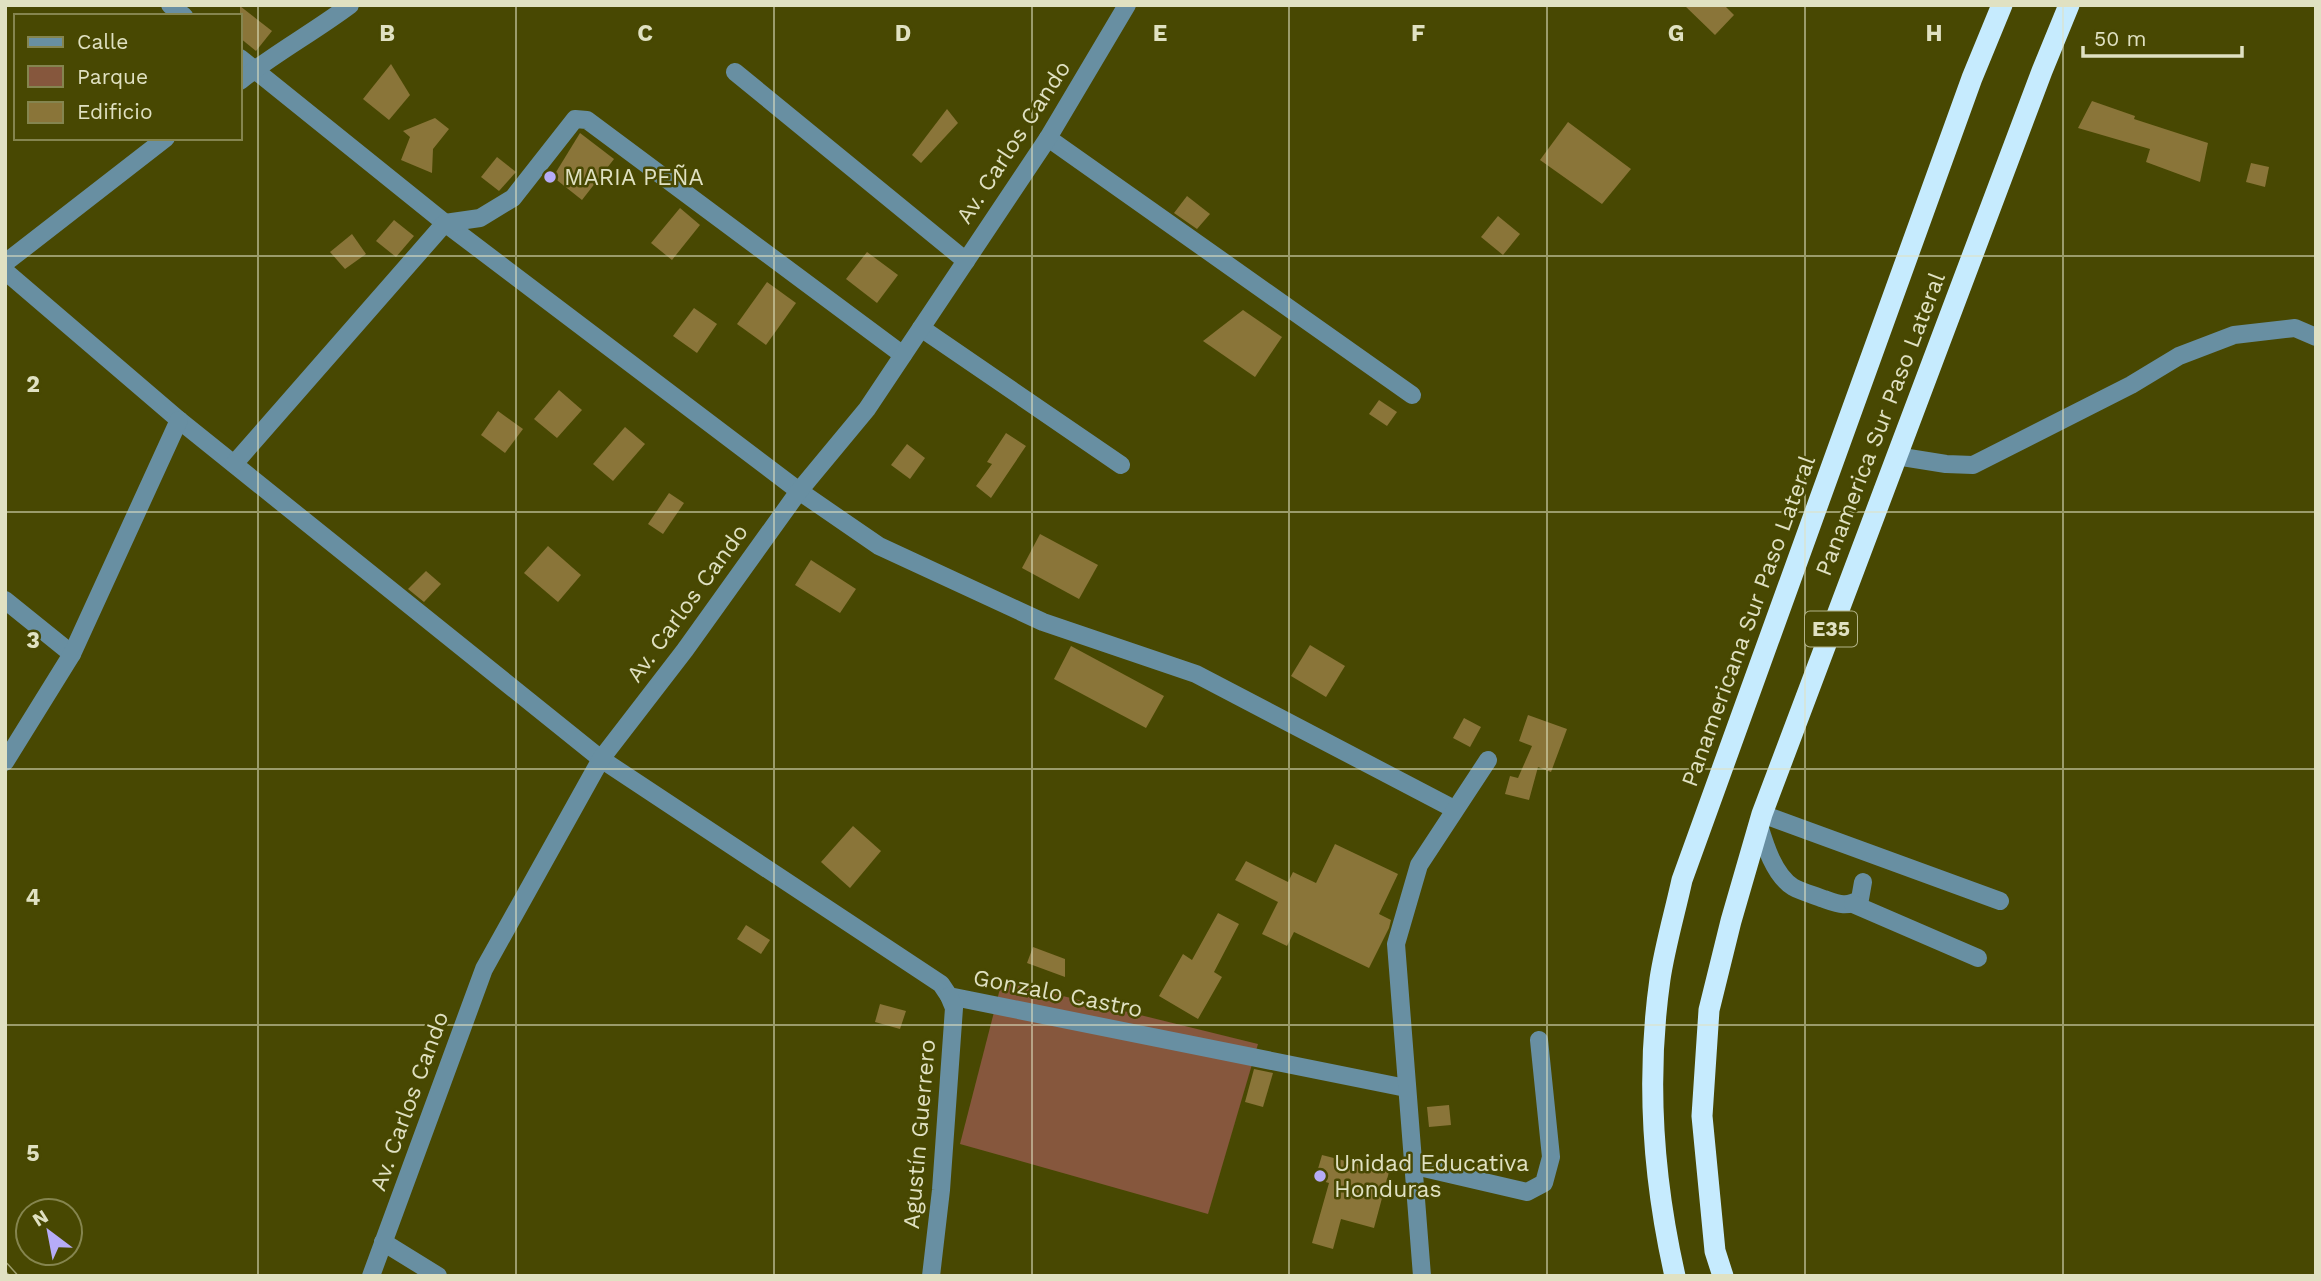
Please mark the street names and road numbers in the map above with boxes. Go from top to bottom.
street label: Av. Carlos Cando [951,56,1076,229]
street label: Panamerica Sur Paso Lateral [1810,269,1951,580]
street label: Panamericana Sur Paso Lateral [1676,452,1821,790]
street label: Av. Carlos Cando [621,519,754,688]
road number: E35 [1805,612,1857,646]
street label: Gonzalo Castro [971,964,1145,1023]
street label: Av. Carlos Cando [364,1008,454,1195]
street label: Agustín Guerrero [898,1038,941,1230]

